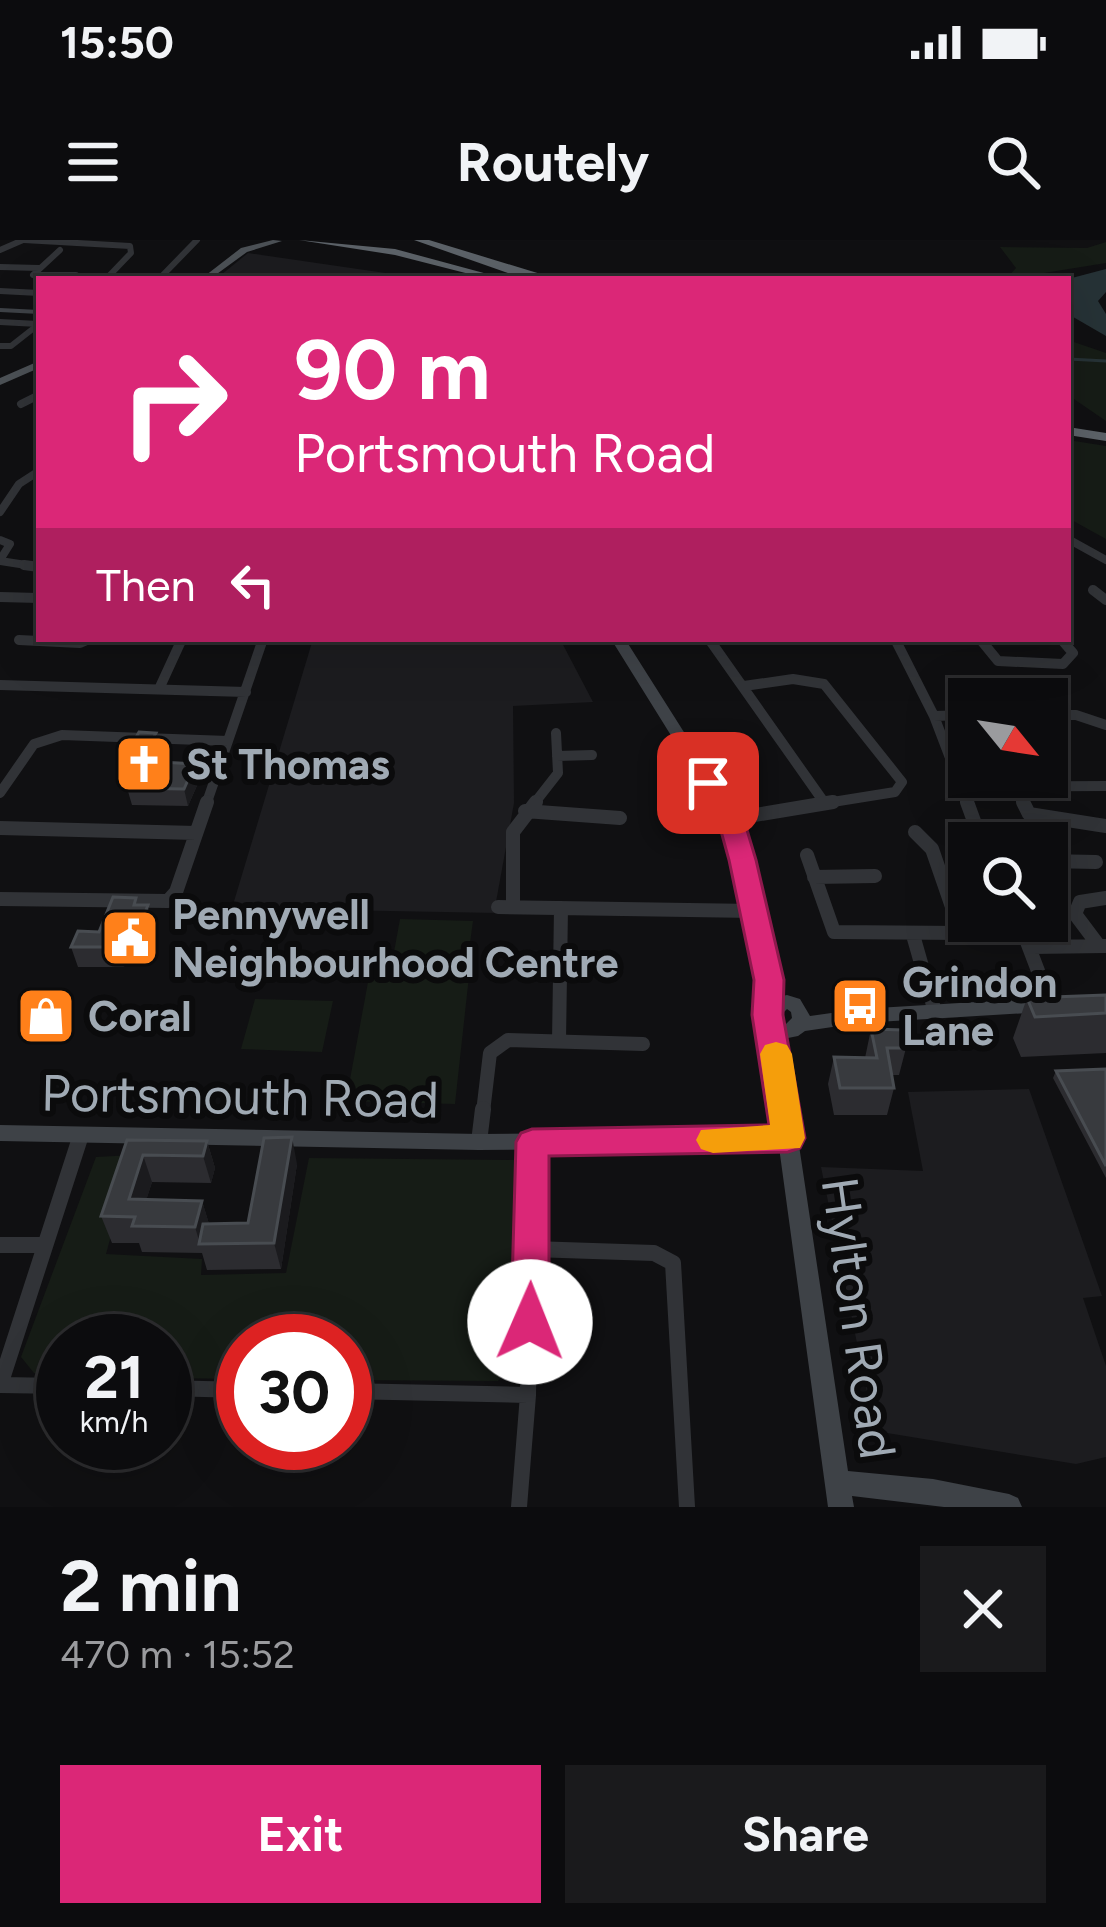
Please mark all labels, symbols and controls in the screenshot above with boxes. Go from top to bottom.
text: 15:50 [60,15,174,69]
icon: menu [60,129,126,195]
icon: search [980,129,1046,195]
text: Routely [457,130,649,195]
text: 90 m [294,319,490,420]
icon: right [96,324,252,480]
text: Portsmouth Road [294,421,715,486]
icon: left [220,552,286,618]
text: Then [96,558,196,612]
north arrow [948,678,1068,798]
map controls [948,678,1068,942]
pin [657,732,759,834]
church icon: St Thomas [113,733,175,795]
place label: St Thomas [186,739,390,790]
icon: arrive [675,750,741,816]
button: search [948,822,1068,942]
place label: Pennywell Neighbourhood Centre [172,889,619,988]
public building icon: Pennywell Neighbourhood Centre [99,907,161,969]
place label: Grindon Lane [902,957,1057,1056]
bus stop icon: Grindon Lane [829,975,891,1037]
shop icon: Coral [15,985,77,1047]
place label: Coral [88,991,192,1042]
street label: Portsmouth Road [40,1063,440,1130]
street label: Hylton Road [809,1173,908,1463]
position arrow [467,1259,593,1385]
speed limit sign: 30 [216,1314,372,1470]
text: 21 [84,1341,144,1413]
text: km/h [80,1403,148,1440]
text: 2 min [60,1543,241,1629]
button: close [920,1546,1046,1672]
text: 470 m · 15:52 [60,1631,295,1678]
button: Exit [60,1765,541,1903]
button: Share [565,1765,1046,1903]

